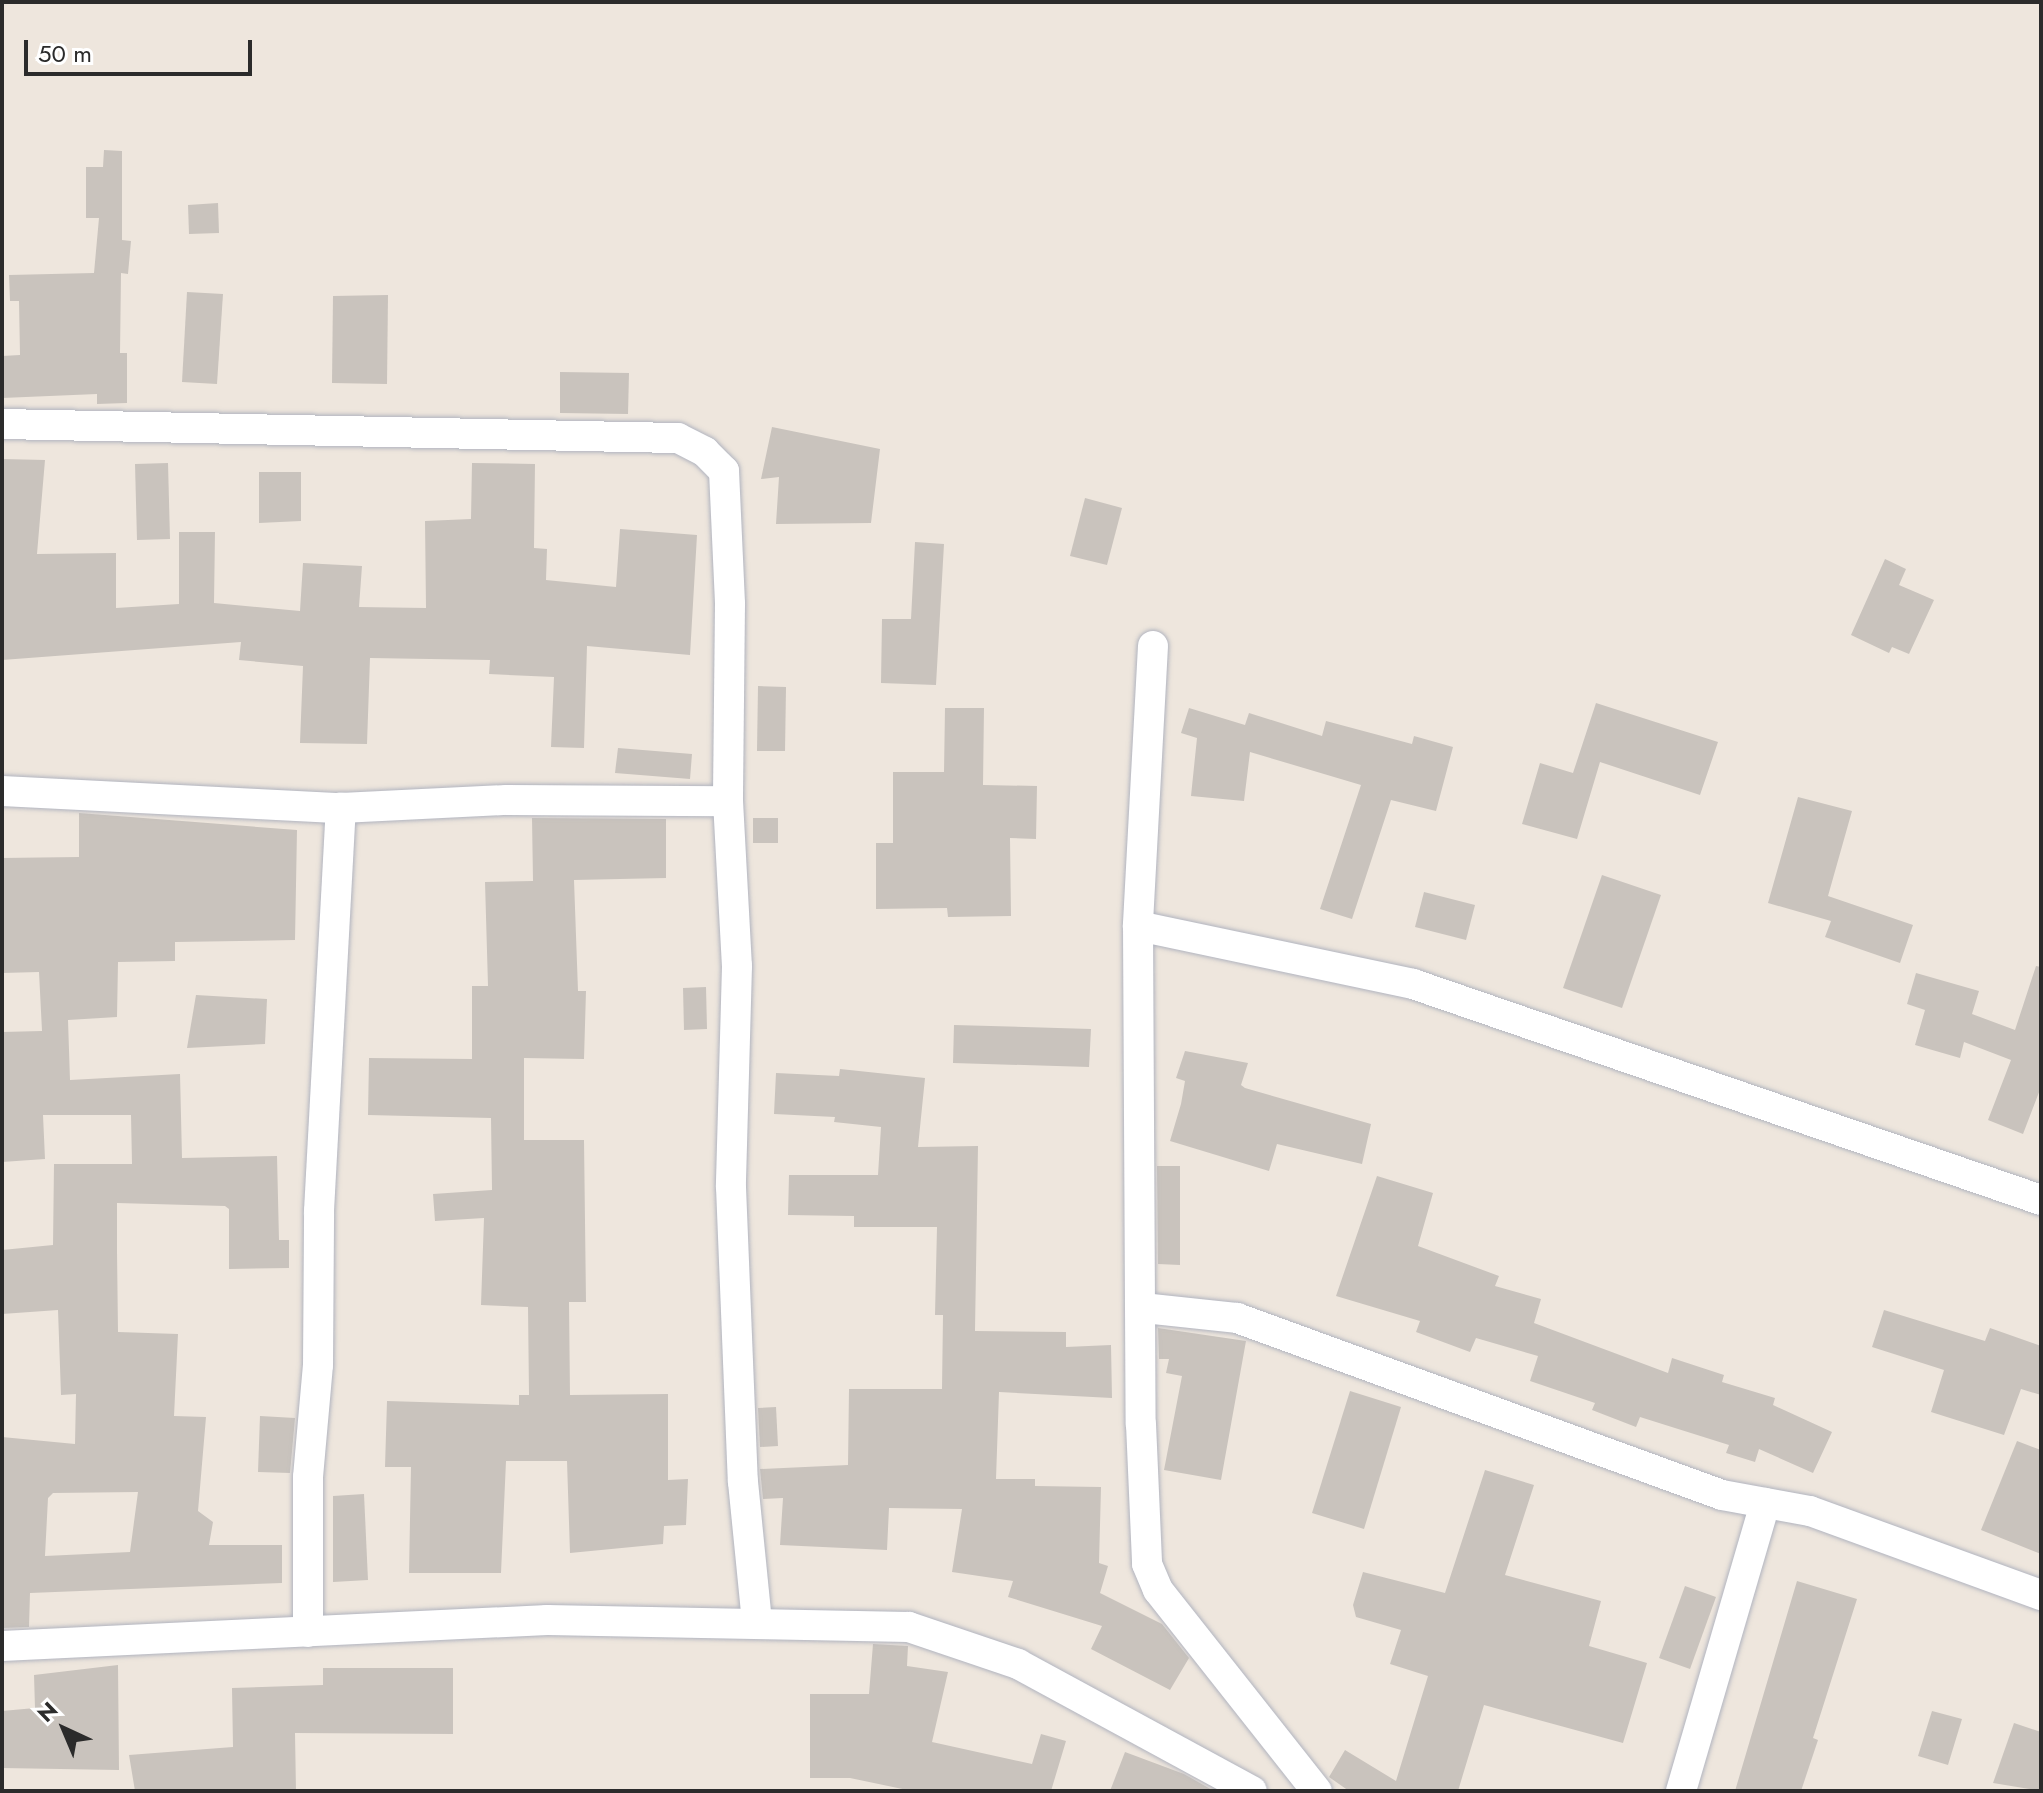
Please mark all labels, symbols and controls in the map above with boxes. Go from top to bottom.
scale bar [28,24,256,74]
text: 50 m [38,36,92,71]
north arrow [24,1689,104,1769]
text: N [30,1694,65,1729]

